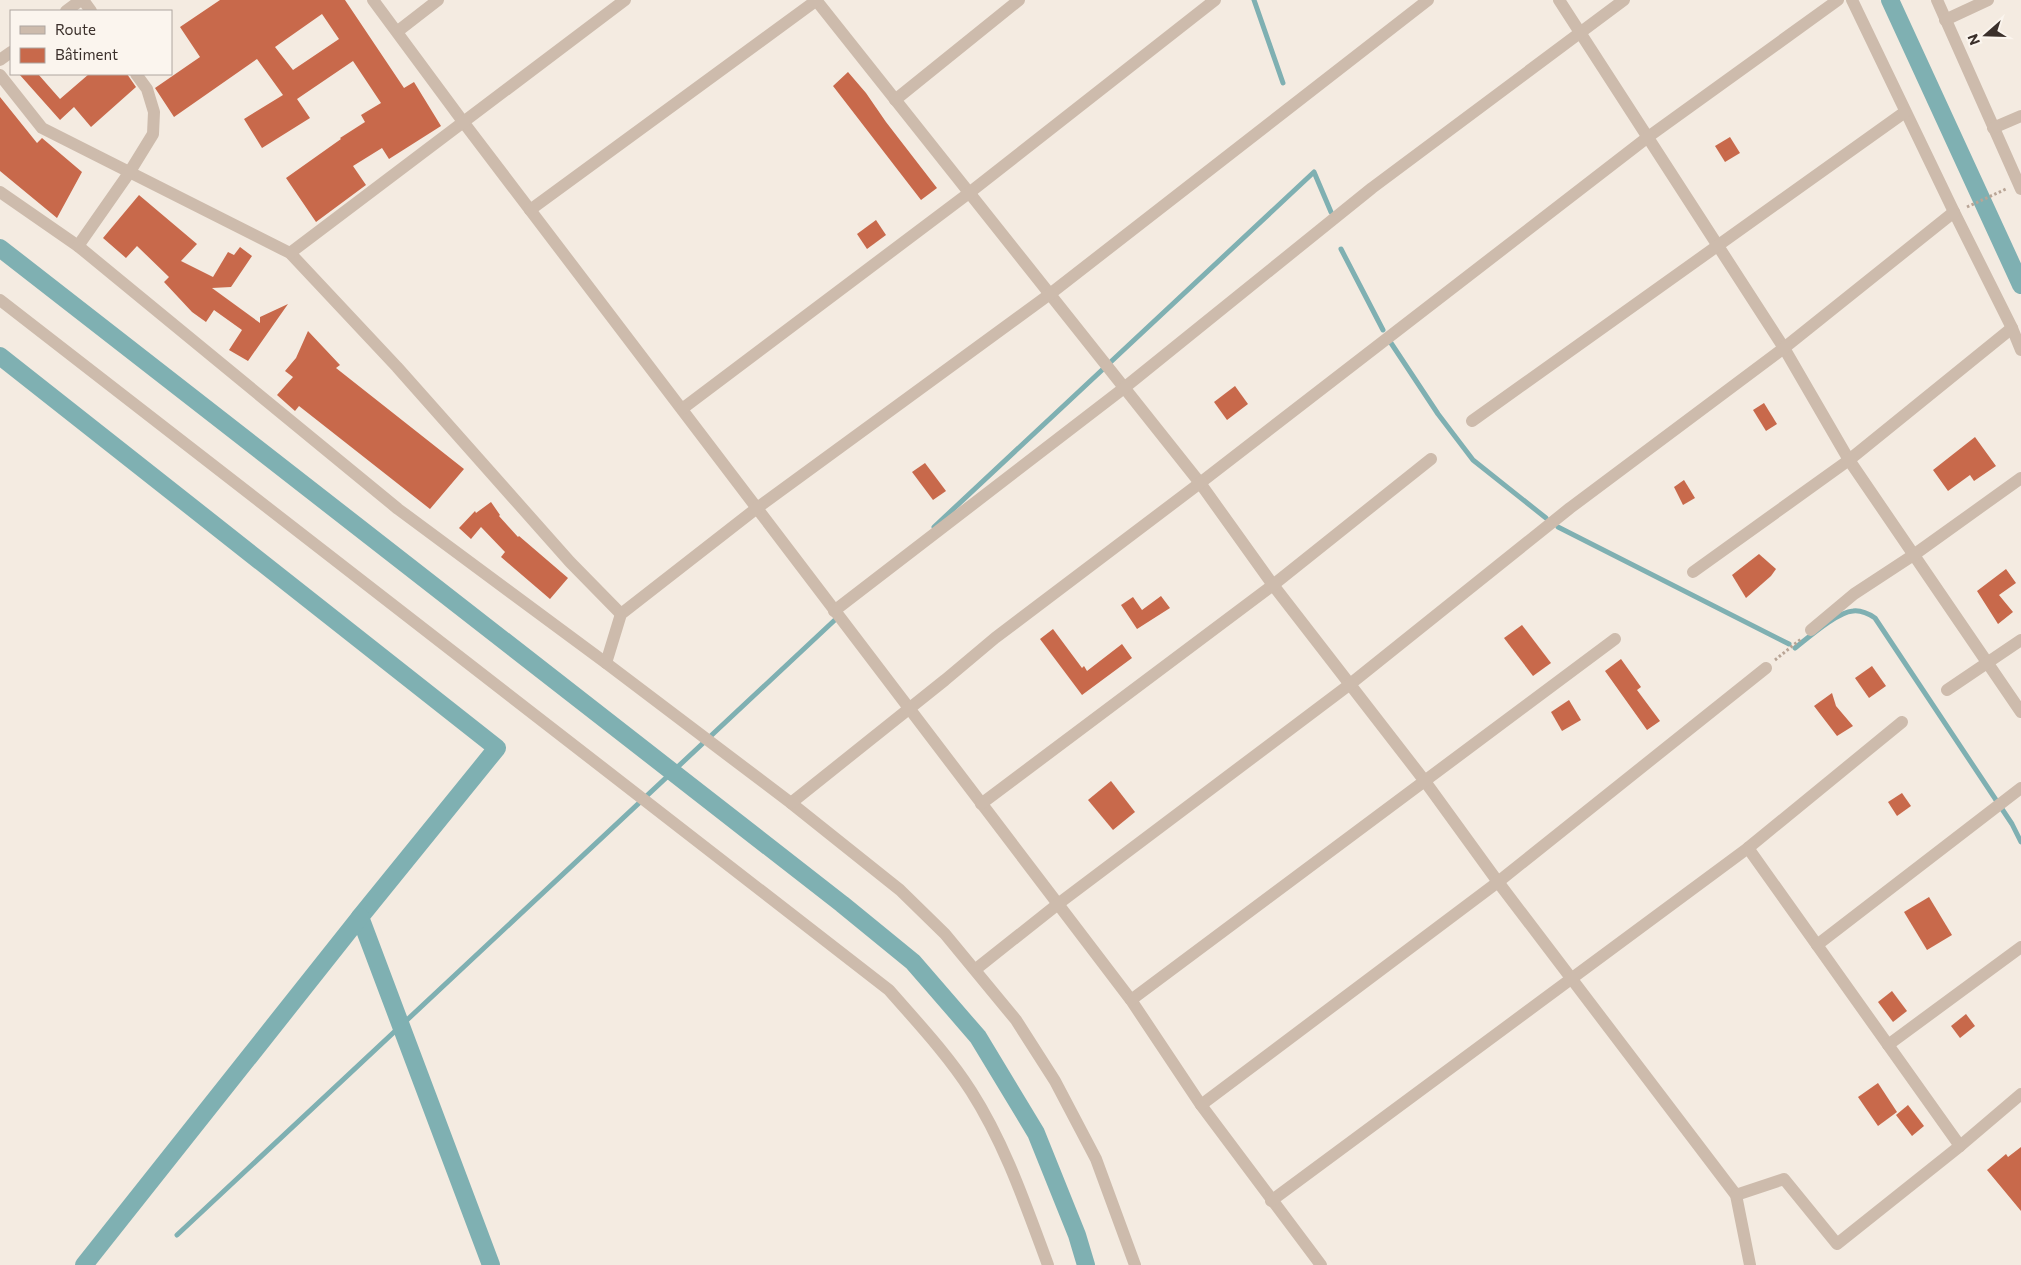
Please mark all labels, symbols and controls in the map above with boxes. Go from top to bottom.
legend [10,10,172,75]
north arrow [1961,10,2011,60]
text: Route [55,20,96,38]
text: N [1964,32,1983,47]
text: Bâtiment [55,45,118,63]

